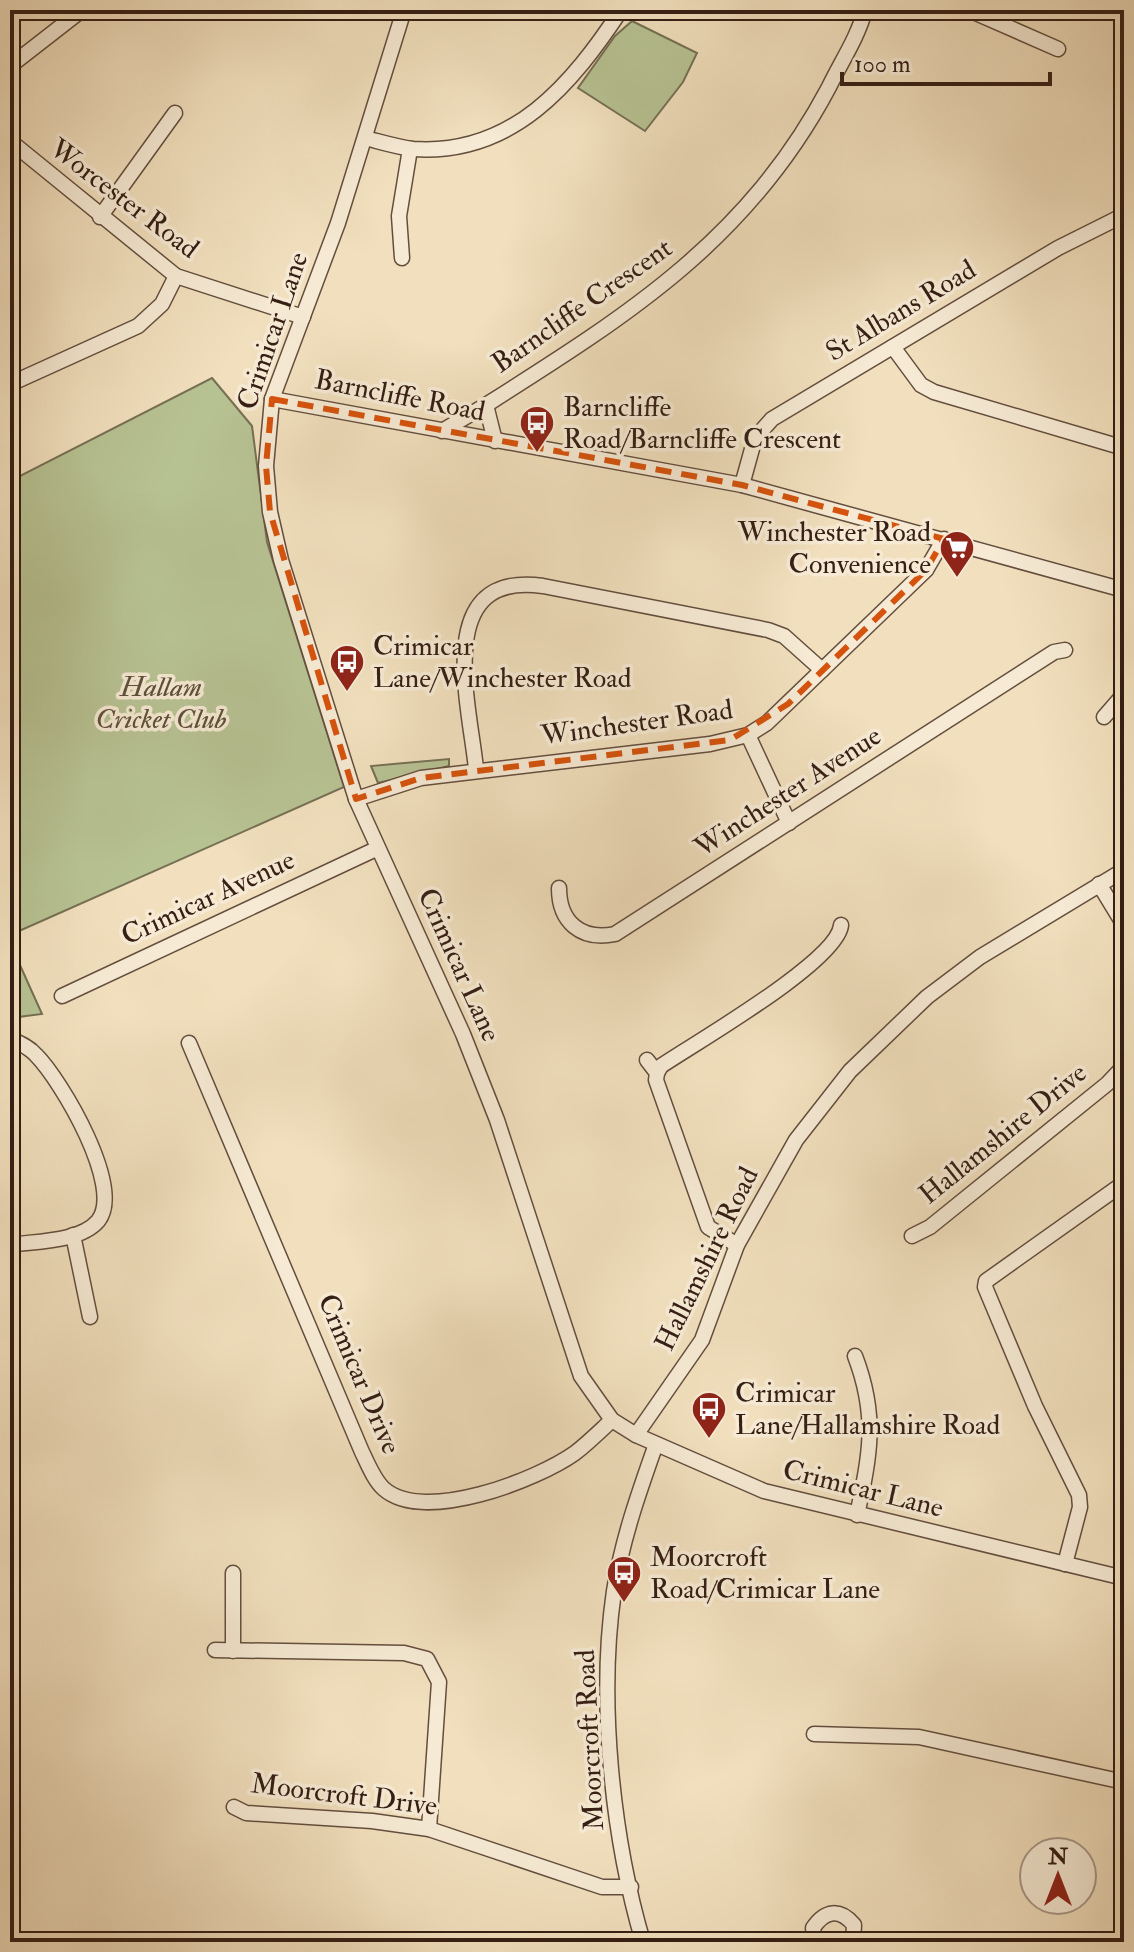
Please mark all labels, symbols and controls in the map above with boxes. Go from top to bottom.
scale bar [842,36,1050,86]
text: 100 m [854,49,911,80]
street label: Worcester Road [42,131,206,267]
street label: Barncliffe Crescent [485,231,679,381]
street label: Crimicar Lane [230,247,316,414]
street label: St Albans Road [820,252,983,370]
street label: Barncliffe Road [312,362,488,430]
place label: Barncliffe Road/Barncliffe Crescent [563,390,841,457]
bus stop icon: Barncliffe Road/Barncliffe Crescent [518,404,556,454]
place label: Winchester Road Convenience [737,515,931,582]
supermarket icon: Winchester Road Convenience [938,529,976,579]
place label: Crimicar Lane/Winchester Road [373,629,632,696]
bus stop icon: Crimicar Lane/Winchester Road [328,643,366,693]
park label: Hallam Cricket Club [95,670,227,737]
street label: Winchester Road [538,692,735,754]
street label: Winchester Avenue [687,718,888,866]
street label: Crimicar Avenue [116,842,301,953]
street label: Crimicar Lane [410,883,509,1047]
street label: Hallamshire Drive [912,1055,1094,1212]
street label: Hallamshire Road [647,1161,767,1357]
street label: Crimicar Drive [310,1289,409,1460]
place label: Crimicar Lane/Hallamshire Road [735,1376,1001,1443]
bus stop icon: Crimicar Lane/Hallamshire Road [690,1390,728,1440]
street label: Crimicar Lane [779,1452,947,1526]
place label: Moorcroft Road/Crimicar Lane [650,1540,880,1607]
bus stop icon: Moorcroft Road/Crimicar Lane [605,1554,643,1604]
street label: Moorcroft Road [568,1648,612,1832]
street label: Moorcroft Drive [249,1766,439,1824]
north arrow [1018,1836,1098,1916]
text: N [1047,1843,1068,1871]

